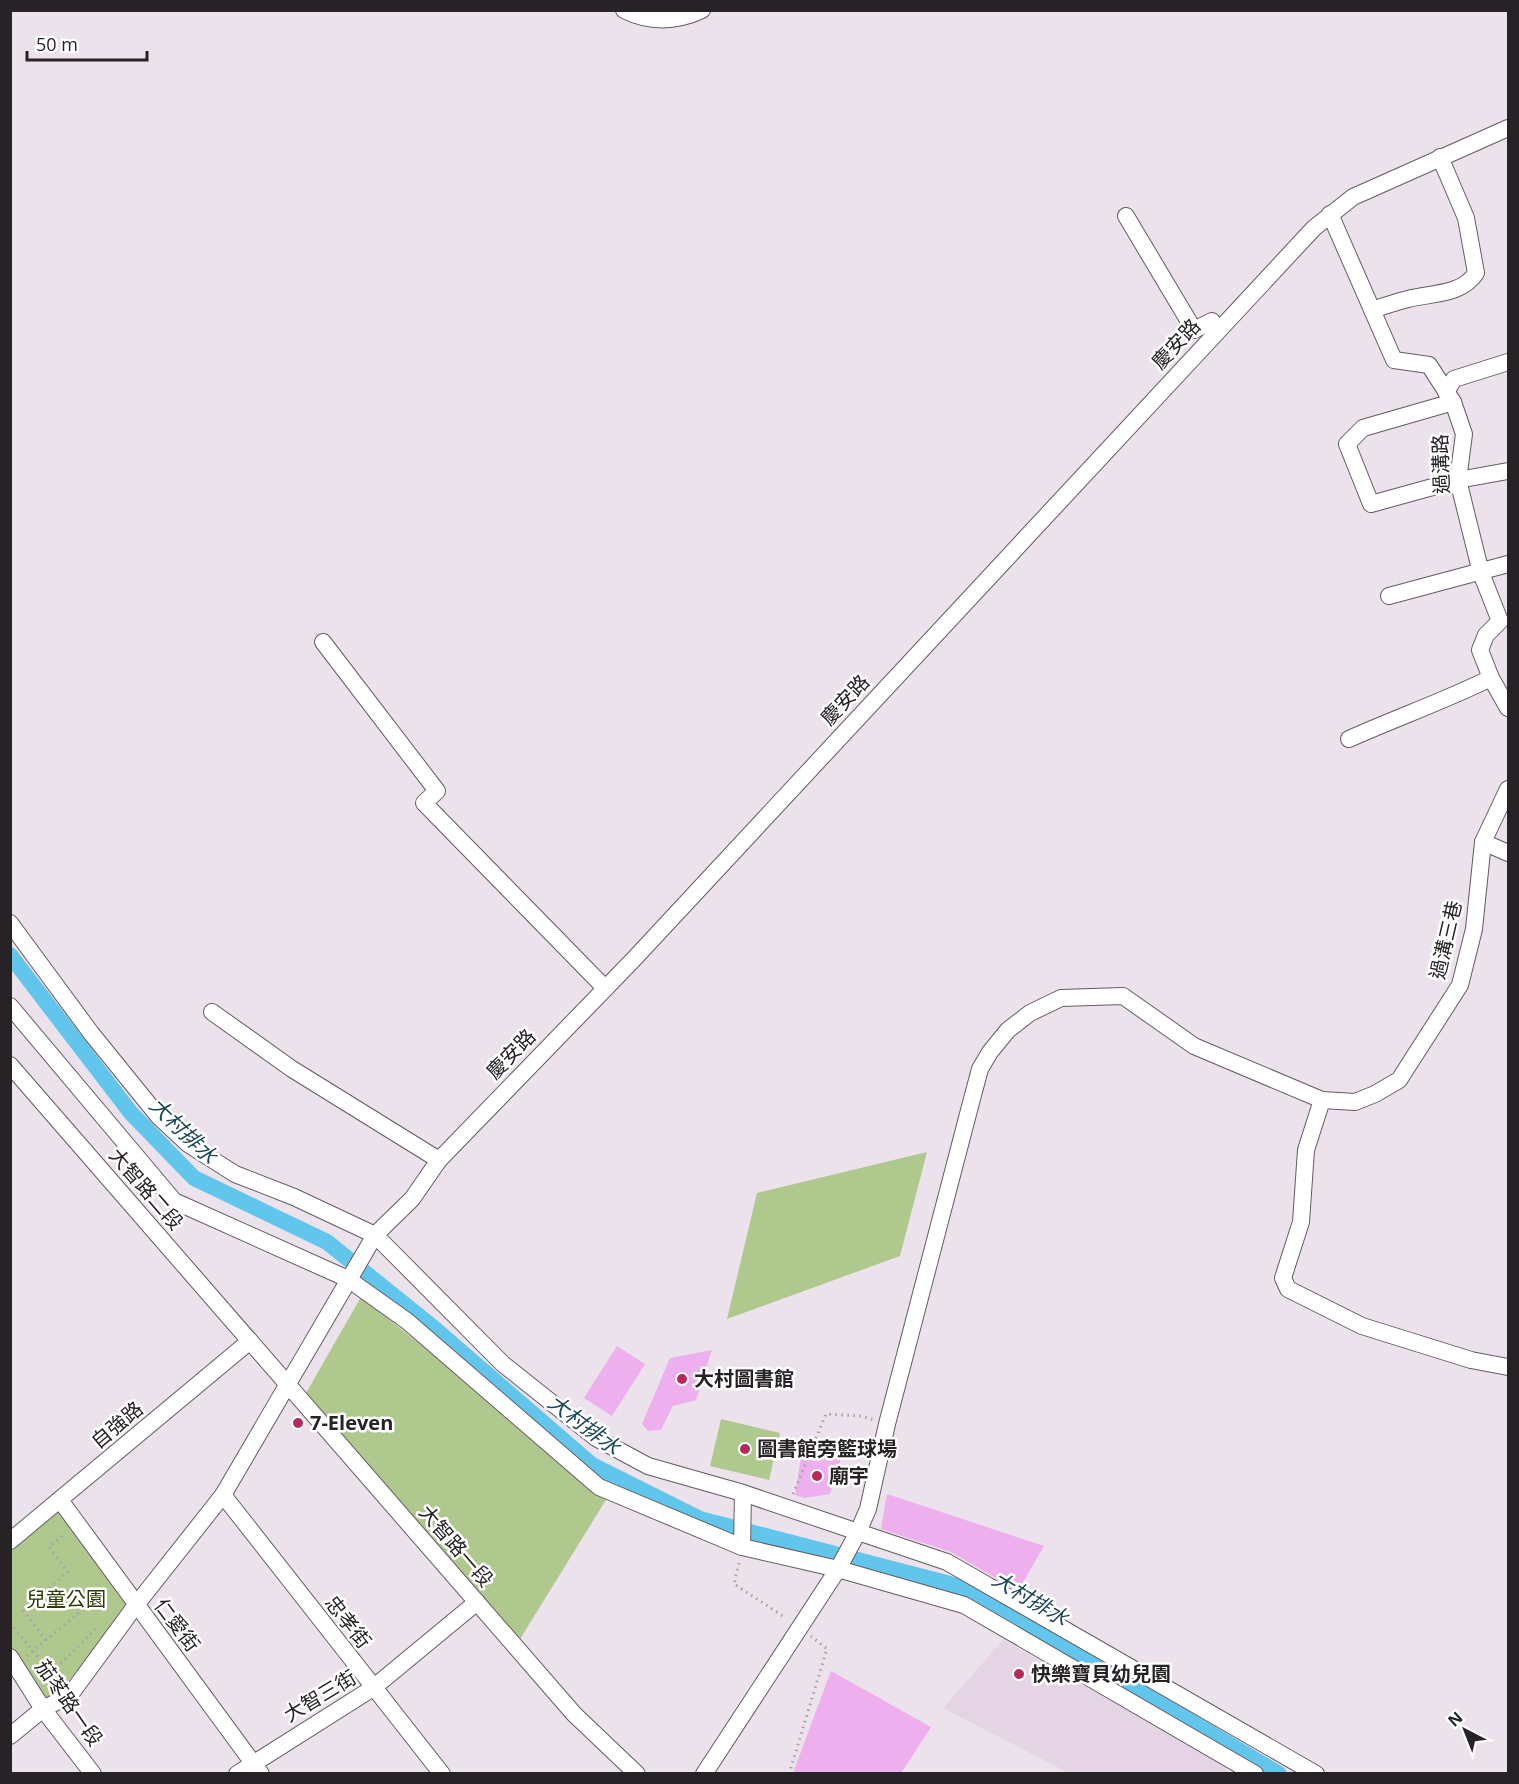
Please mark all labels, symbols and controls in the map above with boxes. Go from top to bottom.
scale bar [27,24,147,62]
text: 50 m [36,32,78,56]
street label: 慶安路 [1145,313,1206,375]
street label: 過溝路 [1426,434,1455,494]
street label: 慶安路 [814,669,875,731]
street label: 過溝三巷 [1423,898,1468,982]
street label: 慶安路 [480,1023,541,1085]
water label: 大村排水 [144,1091,224,1170]
street label: 大智路二段 [103,1142,189,1235]
place label: 大村圖書館 [694,1365,794,1392]
marker: 大村圖書館 [675,1372,689,1386]
water label: 大村排水 [543,1388,627,1461]
street label: 自強路 [85,1395,148,1454]
place label: 7-Eleven [310,1409,393,1436]
marker: 7-Eleven [291,1416,305,1430]
place label: 圖書館旁籃球場 [757,1435,897,1462]
marker: 圖書館旁籃球場 [738,1442,752,1456]
place label: 廟宇 [829,1462,869,1489]
marker: 廟宇 [810,1469,824,1483]
street label: 大智路一段 [413,1499,499,1592]
water label: 大村排水 [987,1565,1075,1632]
park label: 兒童公園 [26,1585,106,1612]
street label: 忠孝街 [319,1590,378,1654]
street label: 仁愛街 [149,1593,206,1657]
street label: 茄苳路一段 [30,1654,109,1751]
place label: 快樂寶貝幼兒園 [1031,1660,1171,1687]
street label: 大智三街 [279,1663,361,1728]
marker: 快樂寶貝幼兒園 [1012,1667,1026,1681]
north arrow [1435,1700,1495,1760]
text: N [1443,1706,1467,1731]

